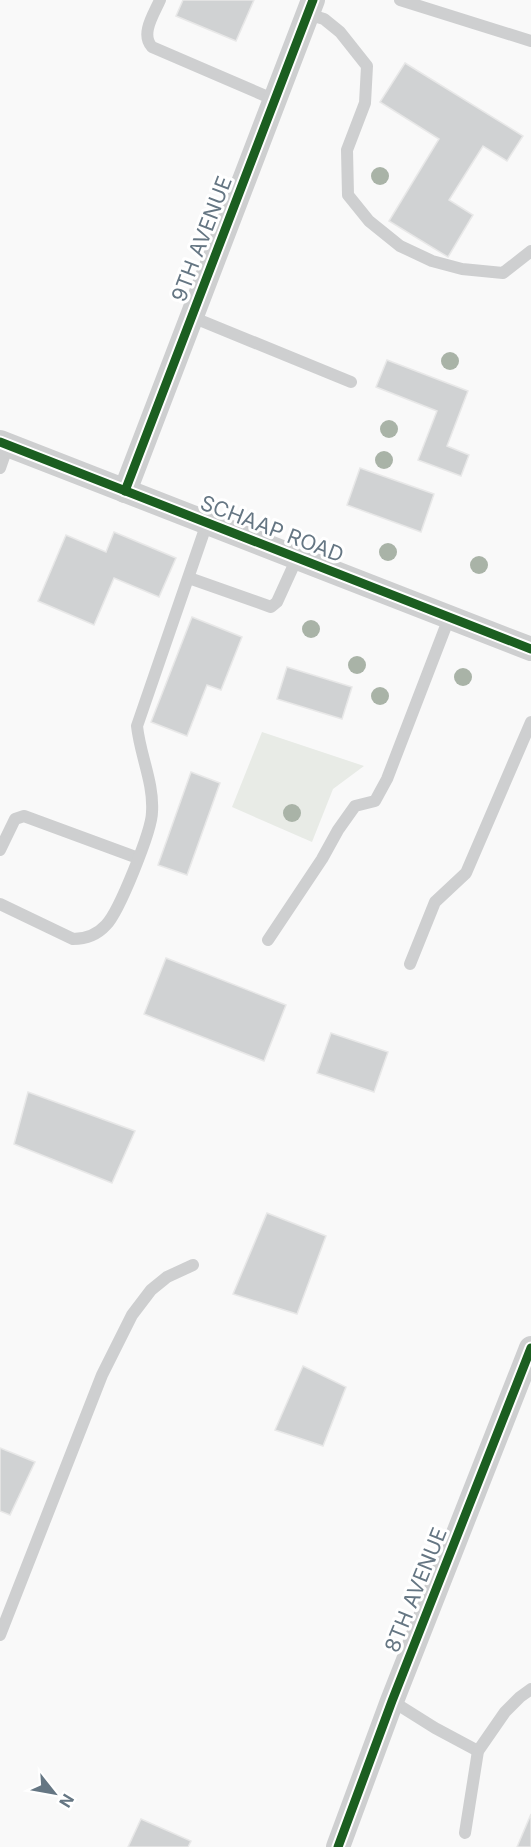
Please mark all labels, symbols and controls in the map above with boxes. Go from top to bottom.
street label: 9TH AVENUE [166,173,237,305]
street label: SCHAAP ROAD [197,490,347,567]
street label: 8TH AVENUE [379,1524,452,1656]
north arrow [24,1763,84,1823]
text: N [55,1790,79,1811]

